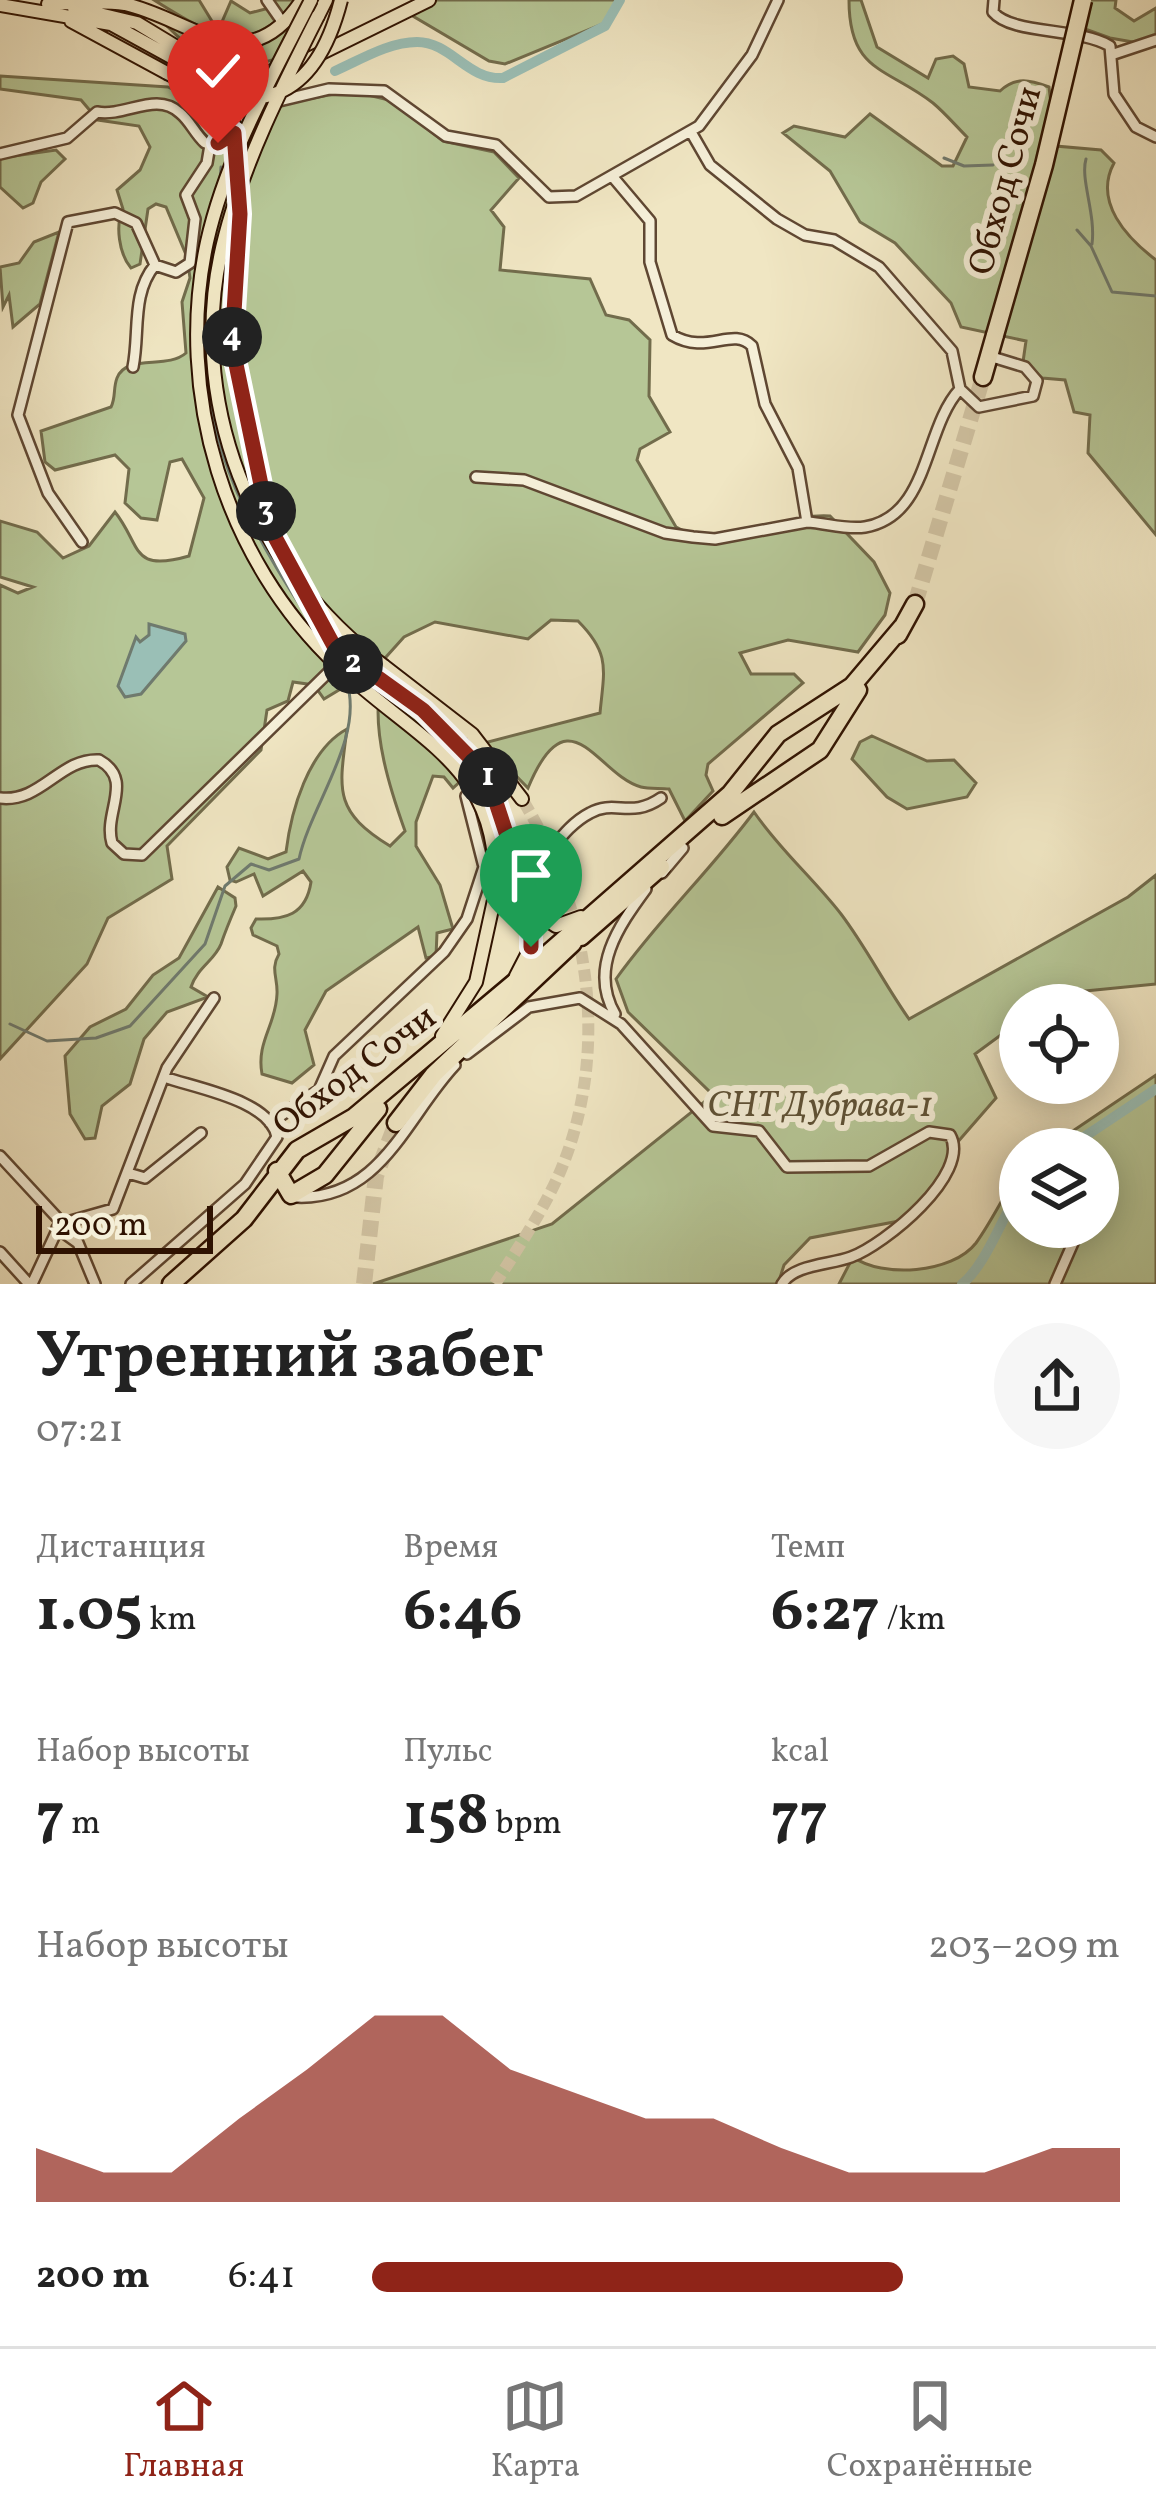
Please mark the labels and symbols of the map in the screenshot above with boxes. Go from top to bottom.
pin [167,20,269,143]
street label: Обход Сочи [958,81,1056,281]
pin: 4 [202,307,262,367]
pin: 3 [236,481,296,541]
pin: 2 [323,634,383,694]
pin: 1 [458,747,518,807]
pin [480,824,582,947]
street label: Обход Сочи [263,994,448,1150]
park label: СНТ Дубрава-1 [707,1082,933,1132]
scale bar [36,1200,213,1253]

